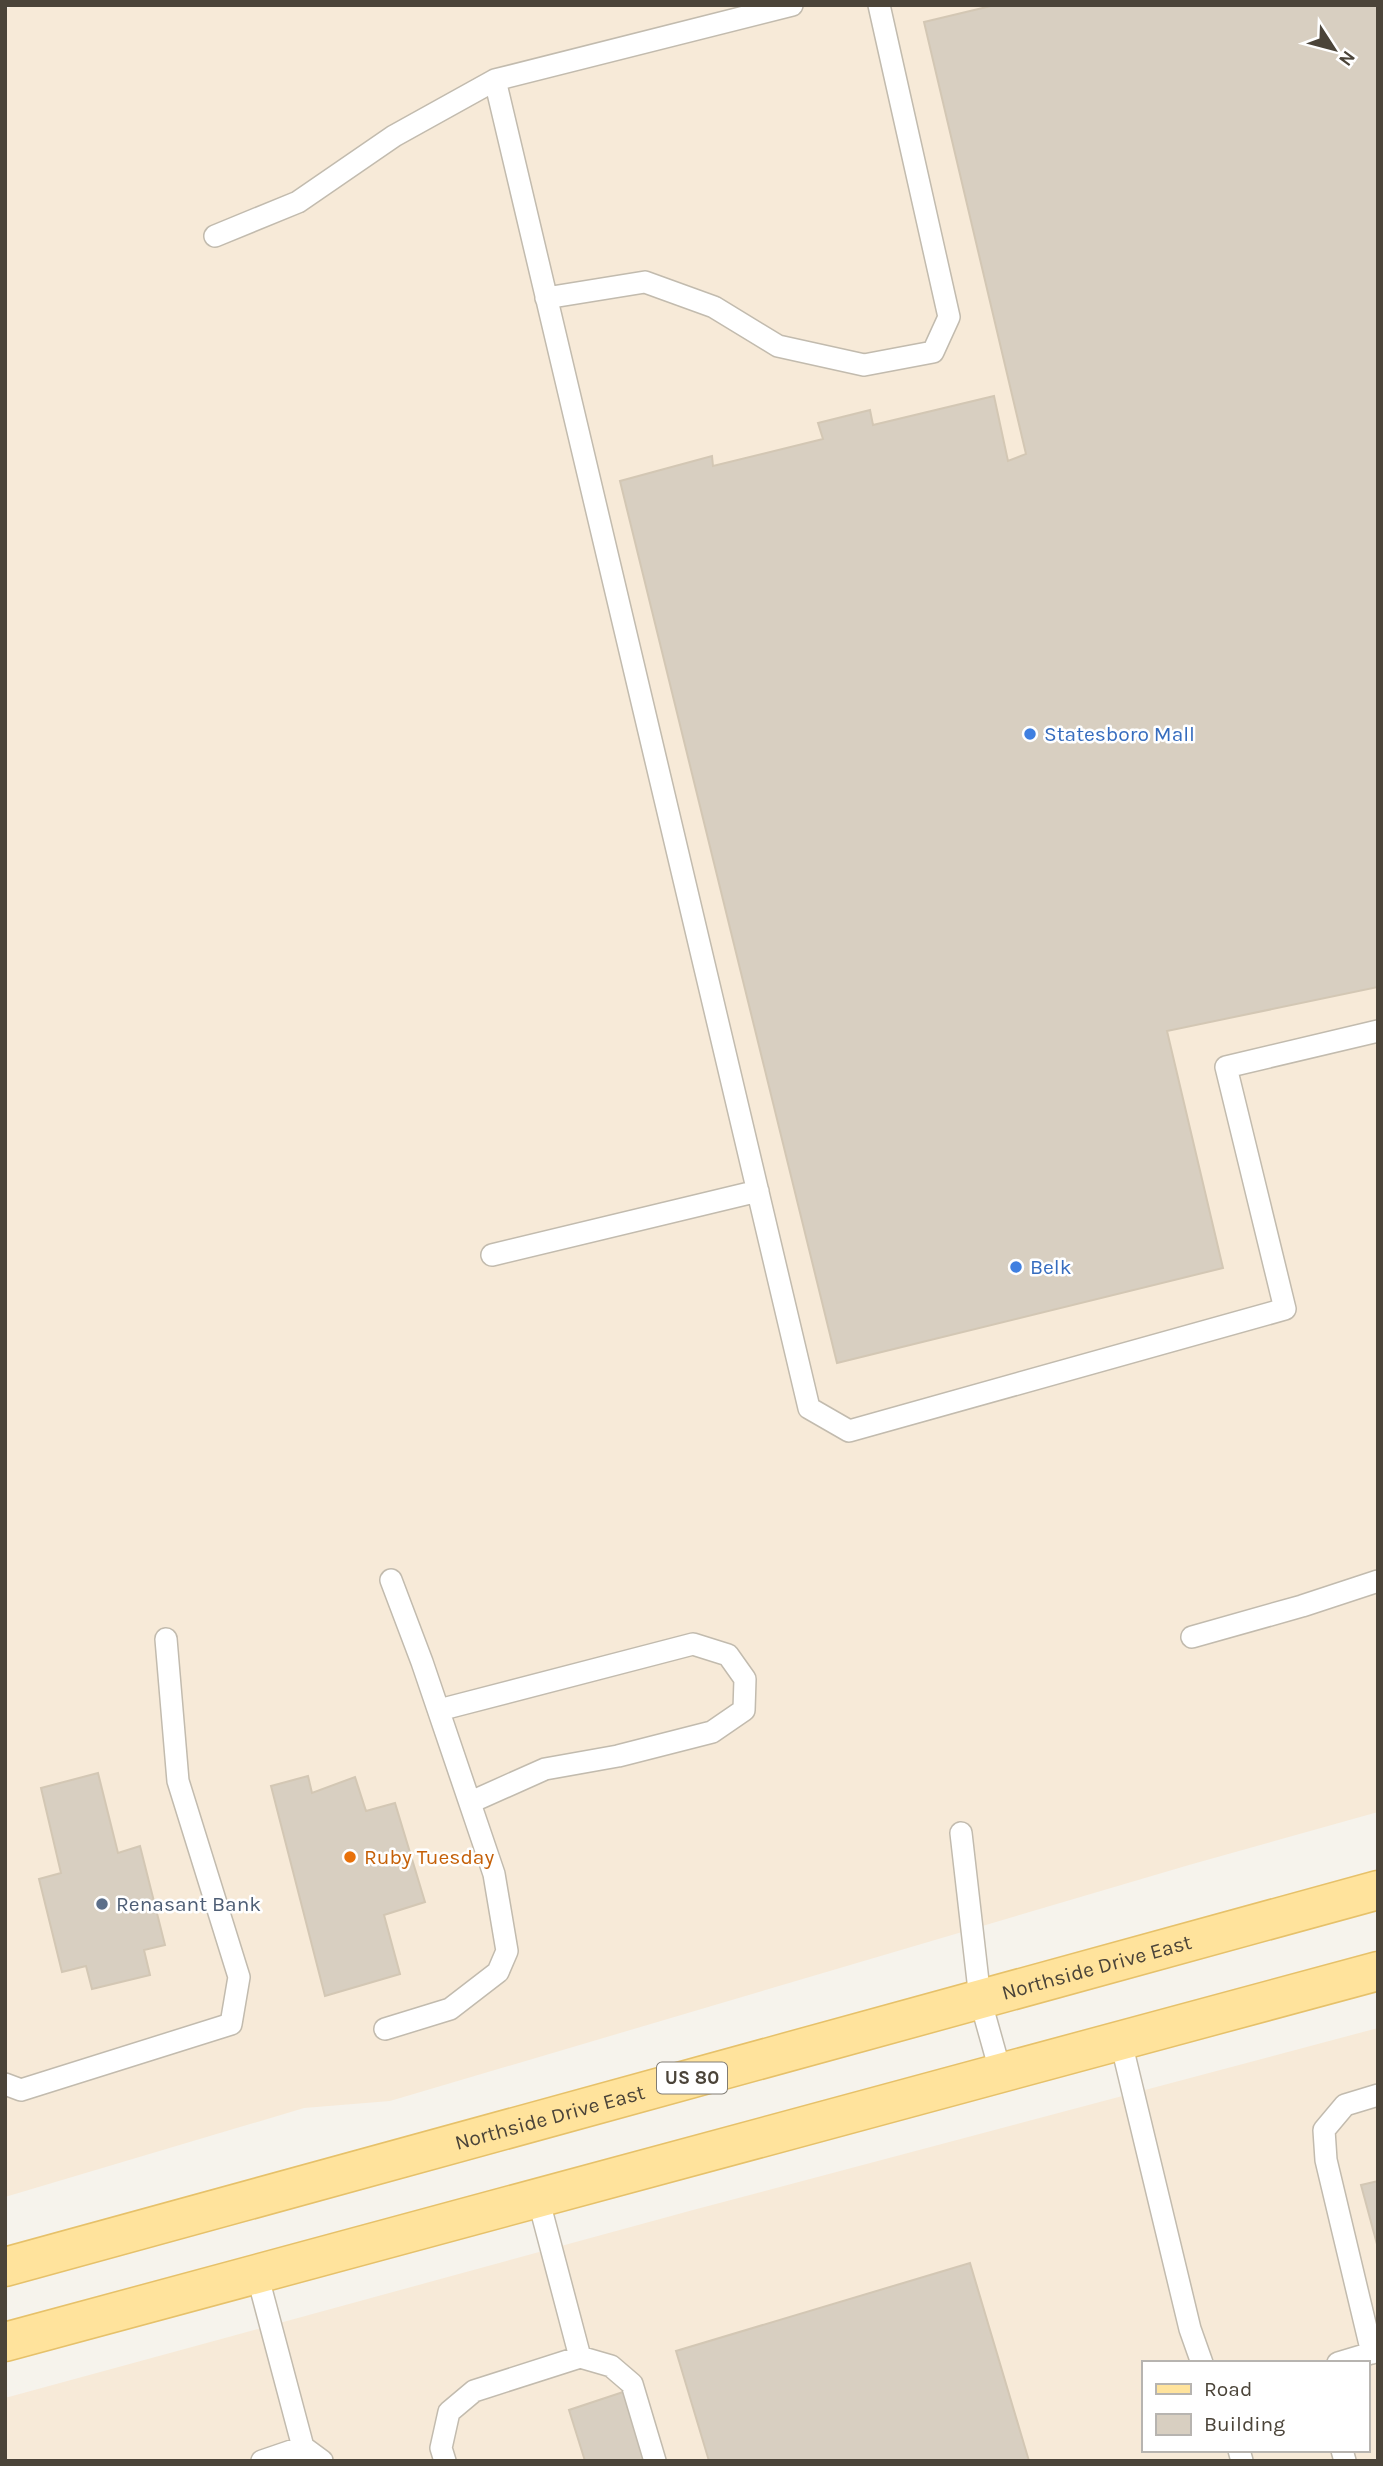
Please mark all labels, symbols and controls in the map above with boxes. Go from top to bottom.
north arrow [1299,14,1369,84]
text: N [1334,46,1360,70]
place label: Statesboro Mall [1044,722,1195,746]
marker: Statesboro Mall [1022,726,1038,742]
place label: Belk [1030,1255,1072,1279]
marker: Belk [1008,1259,1024,1275]
place label: Ruby Tuesday [364,1845,494,1869]
marker: Ruby Tuesday [342,1849,358,1865]
place label: Renasant Bank [116,1892,261,1916]
marker: Renasant Bank [94,1896,110,1912]
street label: Northside Drive East [999,1930,1194,2005]
road number: US 80 [657,2062,727,2094]
street label: Northside Drive East [452,2080,648,2155]
legend [1142,2361,1369,2452]
text: Road [1204,2377,1252,2401]
text: Building [1204,2412,1285,2436]

